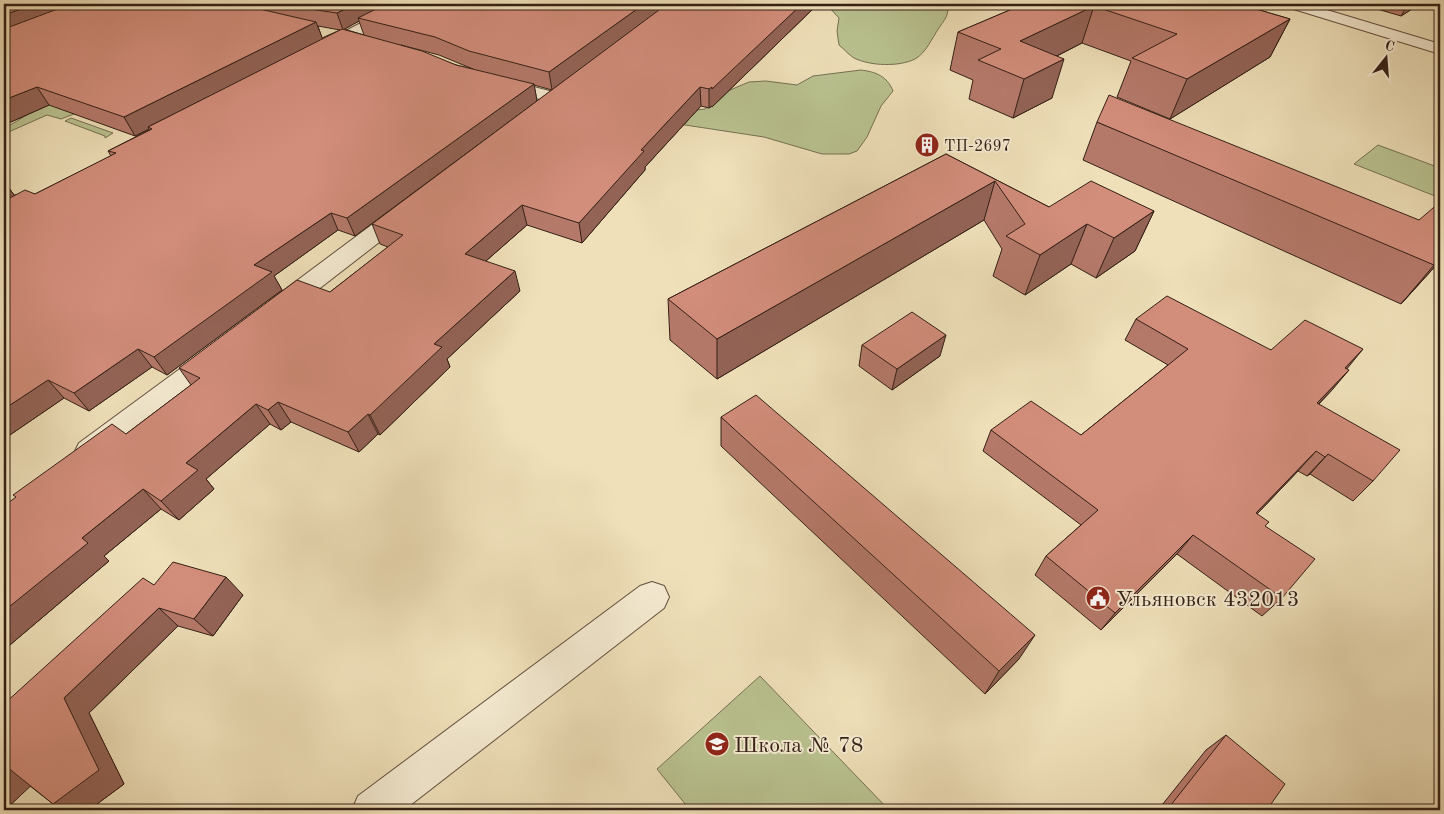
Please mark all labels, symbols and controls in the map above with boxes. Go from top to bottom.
north arrow [1362,32,1412,82]
text: С [1383,38,1396,55]
building icon: ТП-2697 [914,132,940,158]
place label: ТП-2697 [944,139,1011,155]
public building icon: Ульяновск 432013 [1085,585,1111,611]
place label: Ульяновск 432013 [1116,589,1299,611]
school or university icon: Школа № 78 [704,731,730,757]
place label: Школа № 78 [734,735,864,757]

